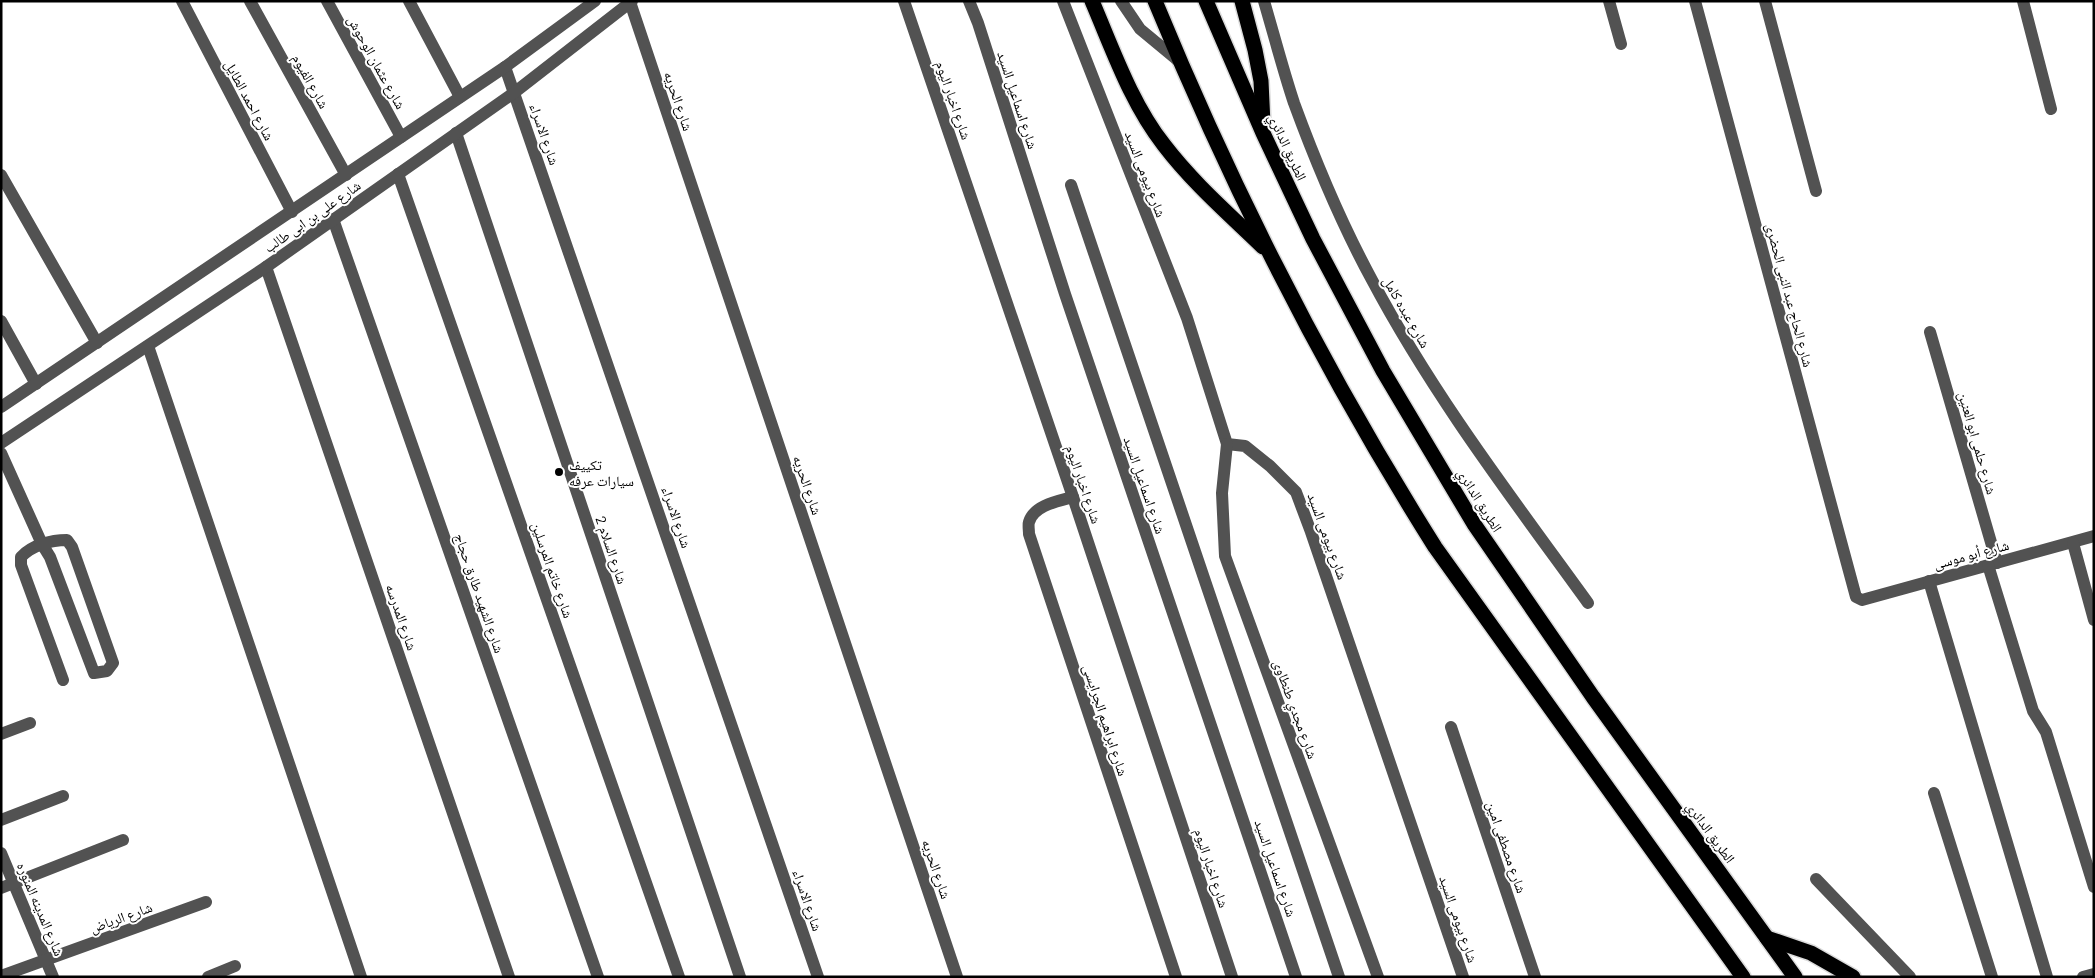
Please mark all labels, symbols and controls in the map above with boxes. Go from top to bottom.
street label: شارع عثمان الوحوش [343,12,410,113]
street label: شارع اسماعيل السيد [992,49,1042,152]
street label: شارع الفيوم [287,51,333,112]
street label: شارع احمد الطايل [220,57,278,144]
street label: شارع اخبار اليوم [931,58,975,142]
street label: شارع الحريه [659,69,697,134]
street label: شارع الاسراء [525,101,564,168]
street label: الطريق الدائري [1262,111,1311,185]
street label: شارع بيومى السيد [1120,129,1170,220]
street label: شارع على بن ابى طالب [260,176,365,257]
street label: شارع الحاج عبد النبى الحضرى [1761,221,1817,369]
street label: شارع عبده كامل [1378,273,1434,352]
street label: شارع حلمى ابو العنين [1953,390,2001,497]
street label: شارع اسماعيل السيد [1119,434,1170,537]
street label: شارع اخبار اليوم [1061,442,1105,526]
street label: شارع الحريه [788,453,826,518]
place label: تكييف سيارات عرفه [569,456,634,490]
street label: الطريق الدائري [1451,465,1506,537]
marker: تكييف سيارات عرفه [553,466,565,478]
street label: شارع الاسراء [657,484,696,551]
street label: شارع بيومى السيد [1303,490,1352,582]
street label: شارع السلام 2 [591,514,632,587]
street label: شارع خاتم المرسلين [527,520,577,621]
street label: شارع الشهيد طارق حجاج [450,531,508,656]
street label: شارع أبو موسى [1931,536,2011,574]
street label: شارع المدرسه [381,582,421,653]
street label: شارع مجدي طنطاوى [1267,657,1322,762]
street label: شارع ابراهيم الجرايسى [1078,662,1132,779]
street label: الطريق الدائري [1680,798,1739,868]
street label: شارع مصطفى امين [1481,799,1531,896]
street label: شارع اسماعيل السيد [1250,817,1301,920]
street label: شارع اخبار اليوم [1189,826,1233,910]
street label: شارع الحريه [917,837,955,902]
street label: شارع المدينه المنوره [12,860,68,959]
street label: شارع الاسراء [788,867,827,934]
street label: شارع بيومى السيد [1434,873,1482,965]
street label: شارع الرياض [88,898,155,938]

